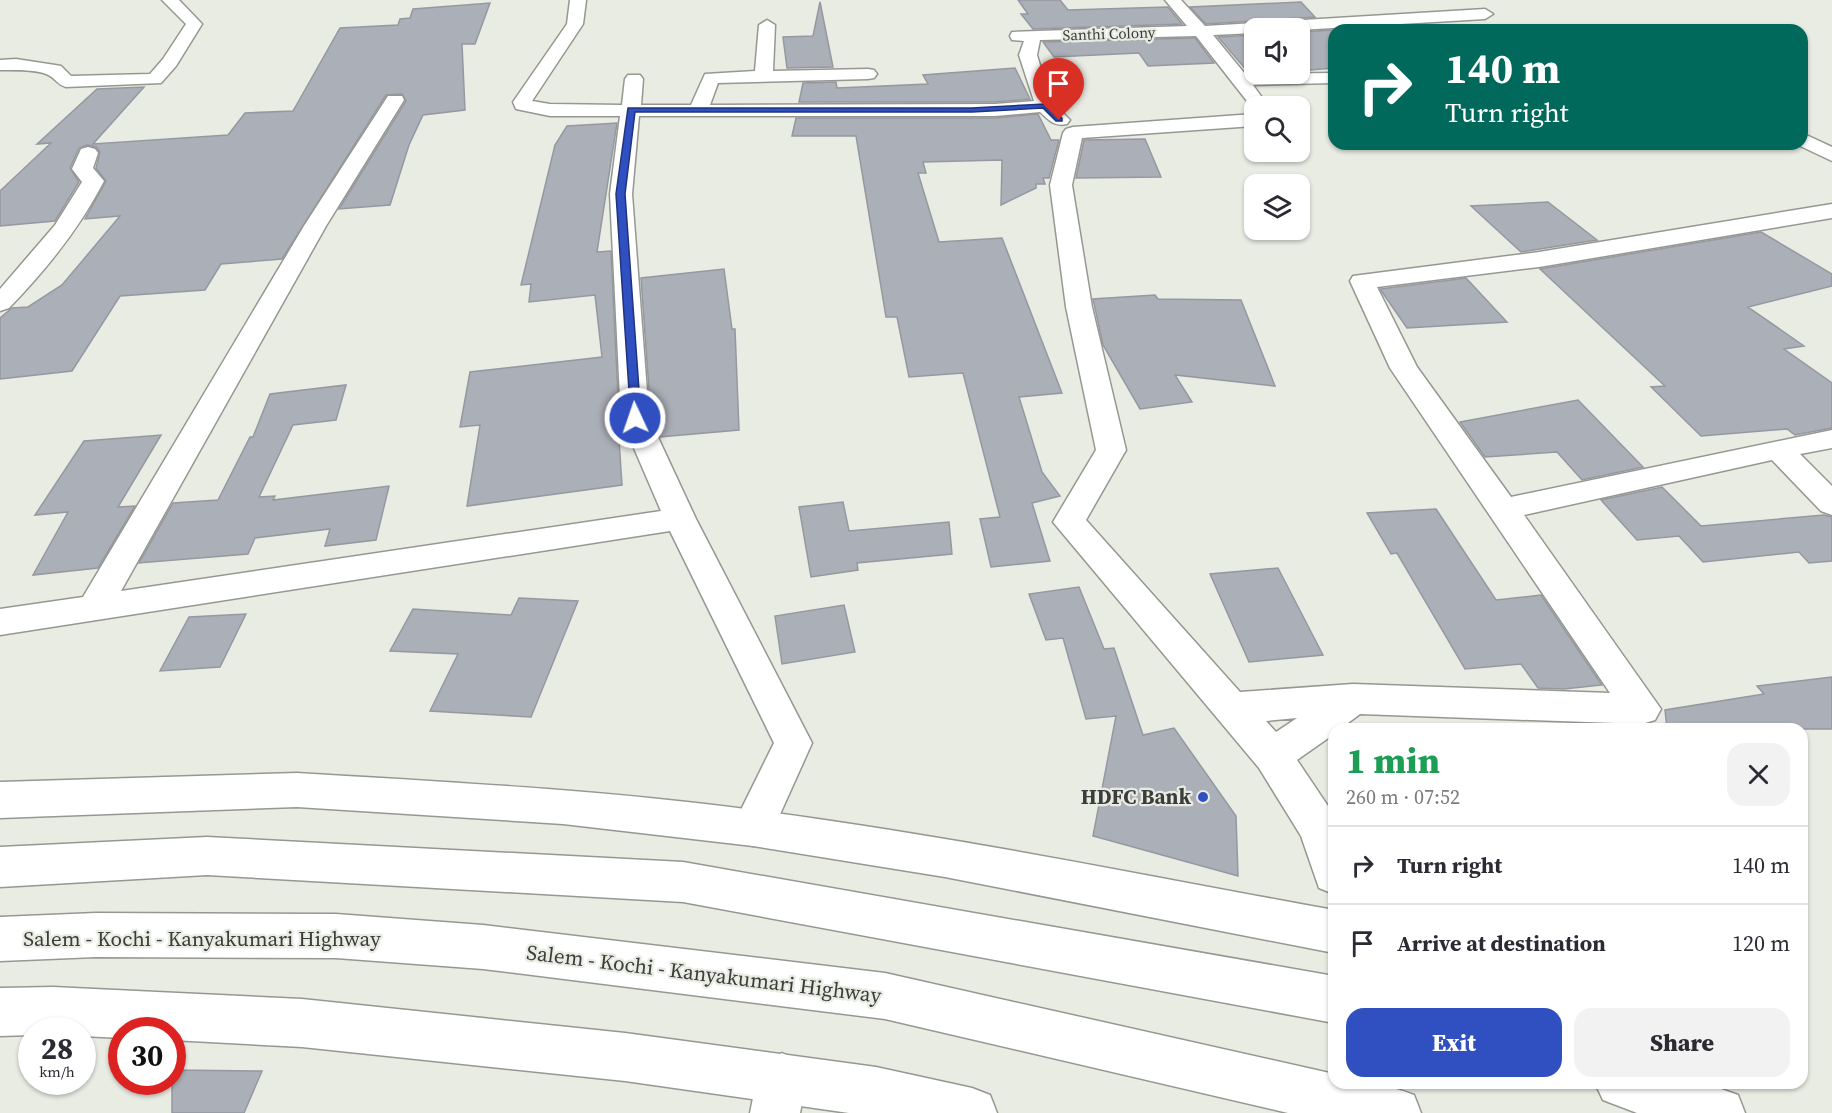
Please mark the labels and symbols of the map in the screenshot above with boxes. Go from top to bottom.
street label: Santhi Colony [1062,21,1156,46]
pin [1033,58,1084,120]
position arrow [603,386,667,450]
place label: HDFC Bank [1081,782,1191,811]
marker: HDFC Bank [1196,790,1210,804]
street label: Salem - Kochi - Kanyakumari Highway [23,924,381,953]
street label: Salem - Kochi - Kanyakumari Highway [525,937,883,1010]
speed limit sign: 30 [108,1017,186,1095]

